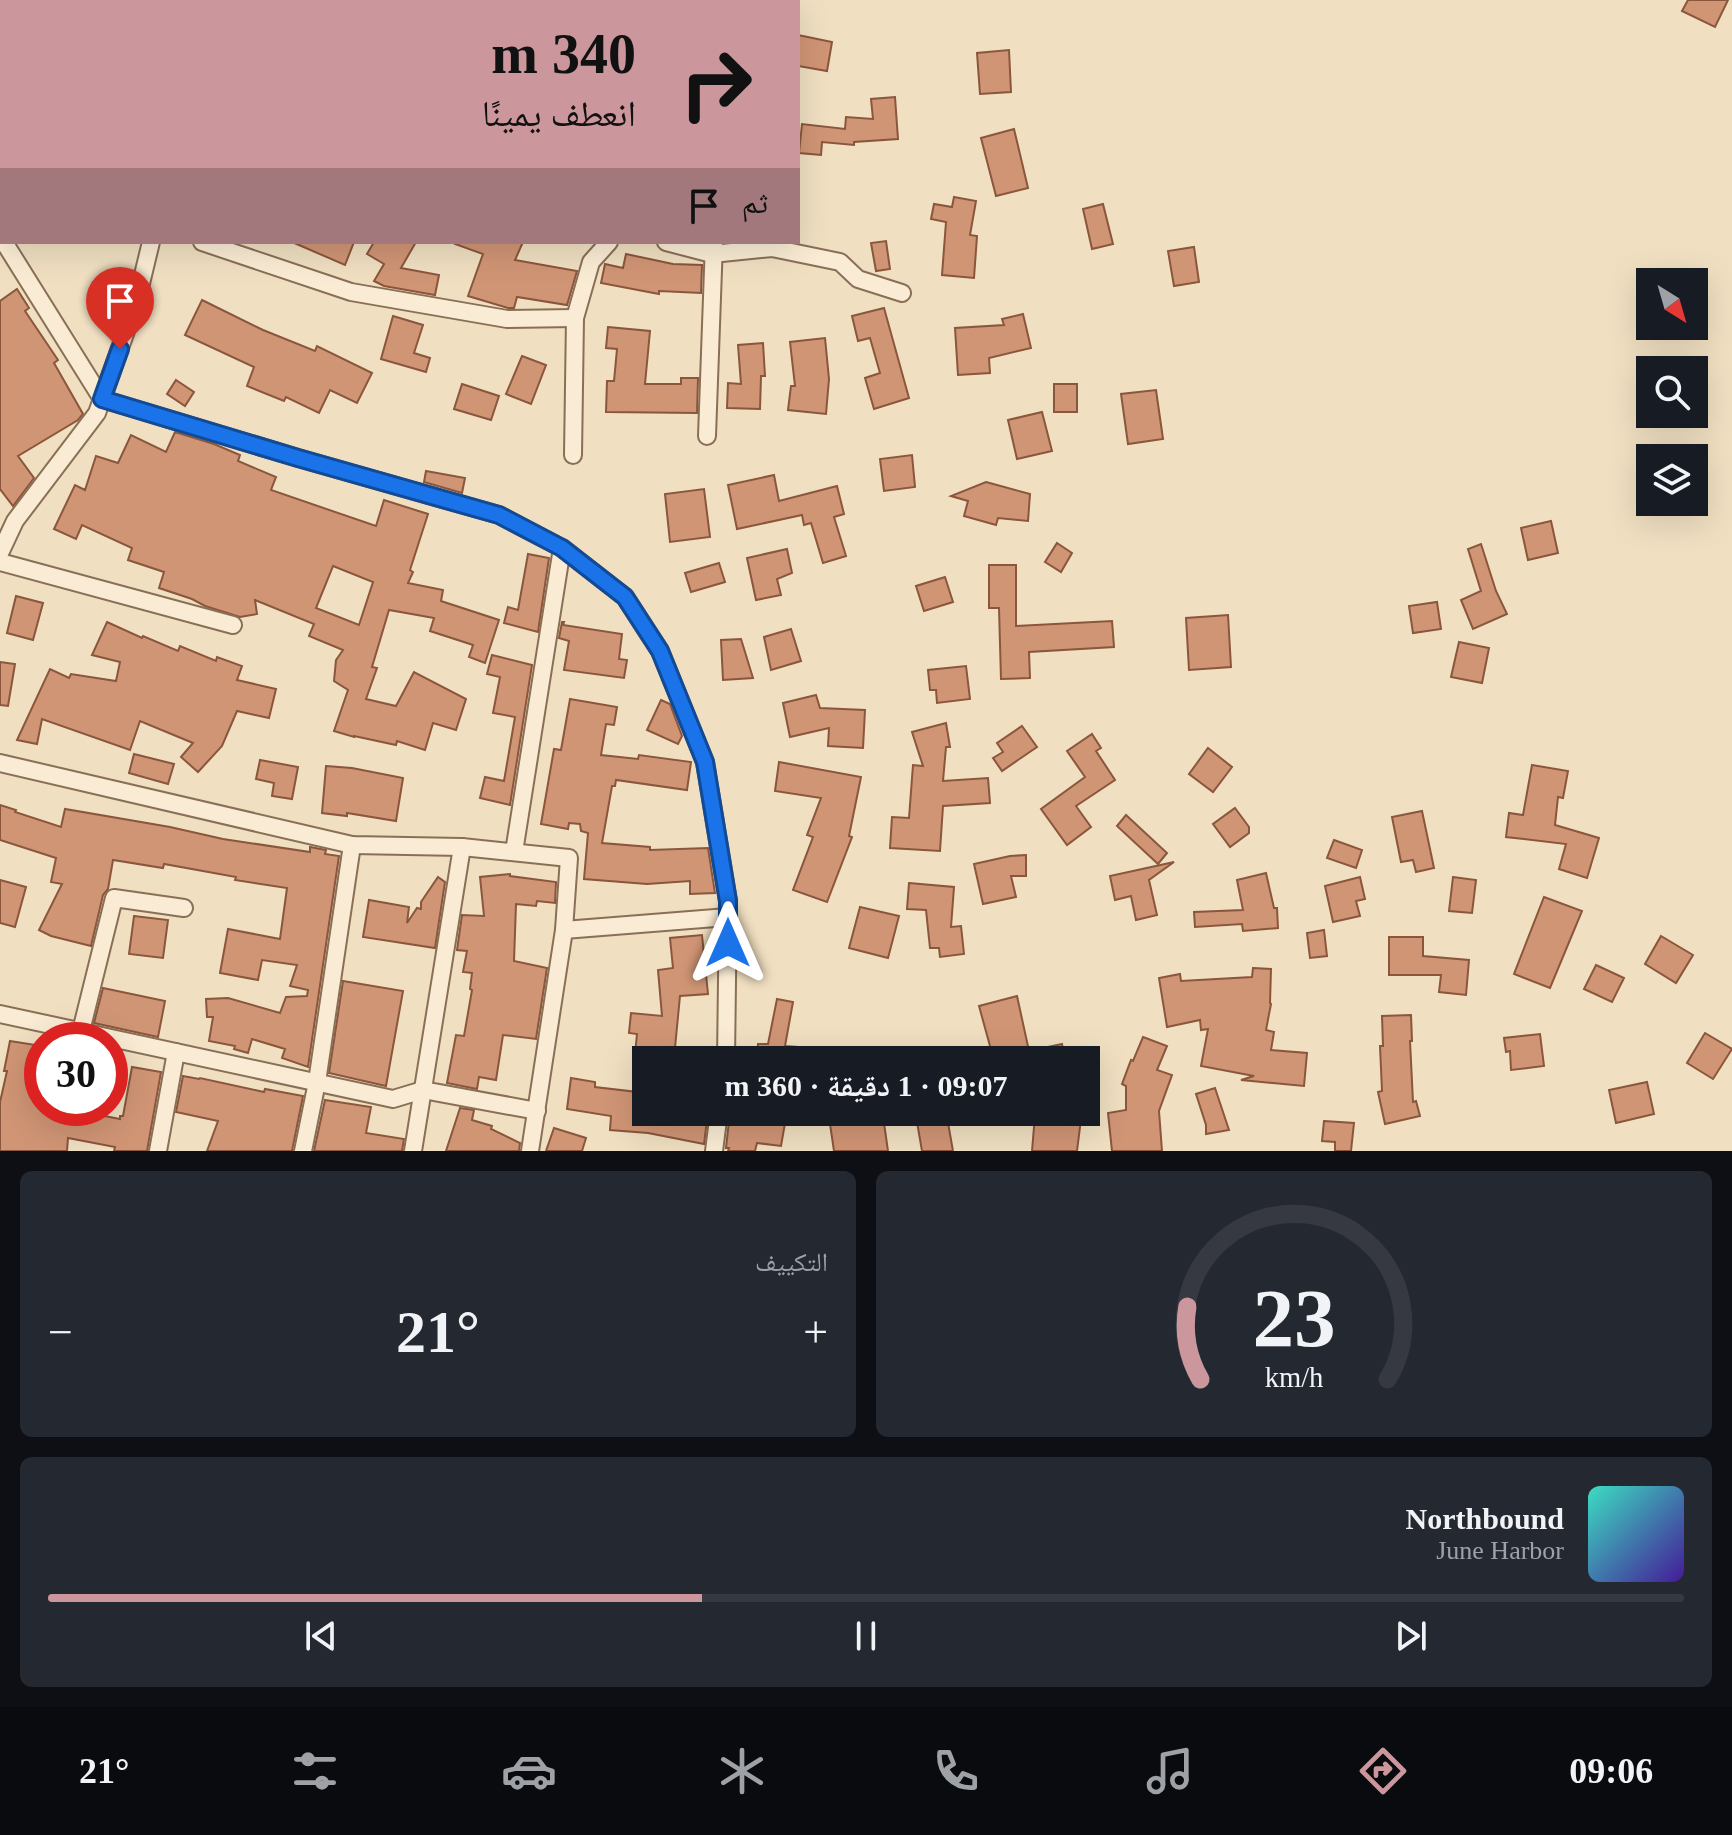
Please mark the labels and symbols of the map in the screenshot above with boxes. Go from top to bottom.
pin [86,267,154,349]
north arrow [1636,268,1708,340]
position arrow [686,901,770,985]
speed limit sign: 30 [24,1022,128,1126]

